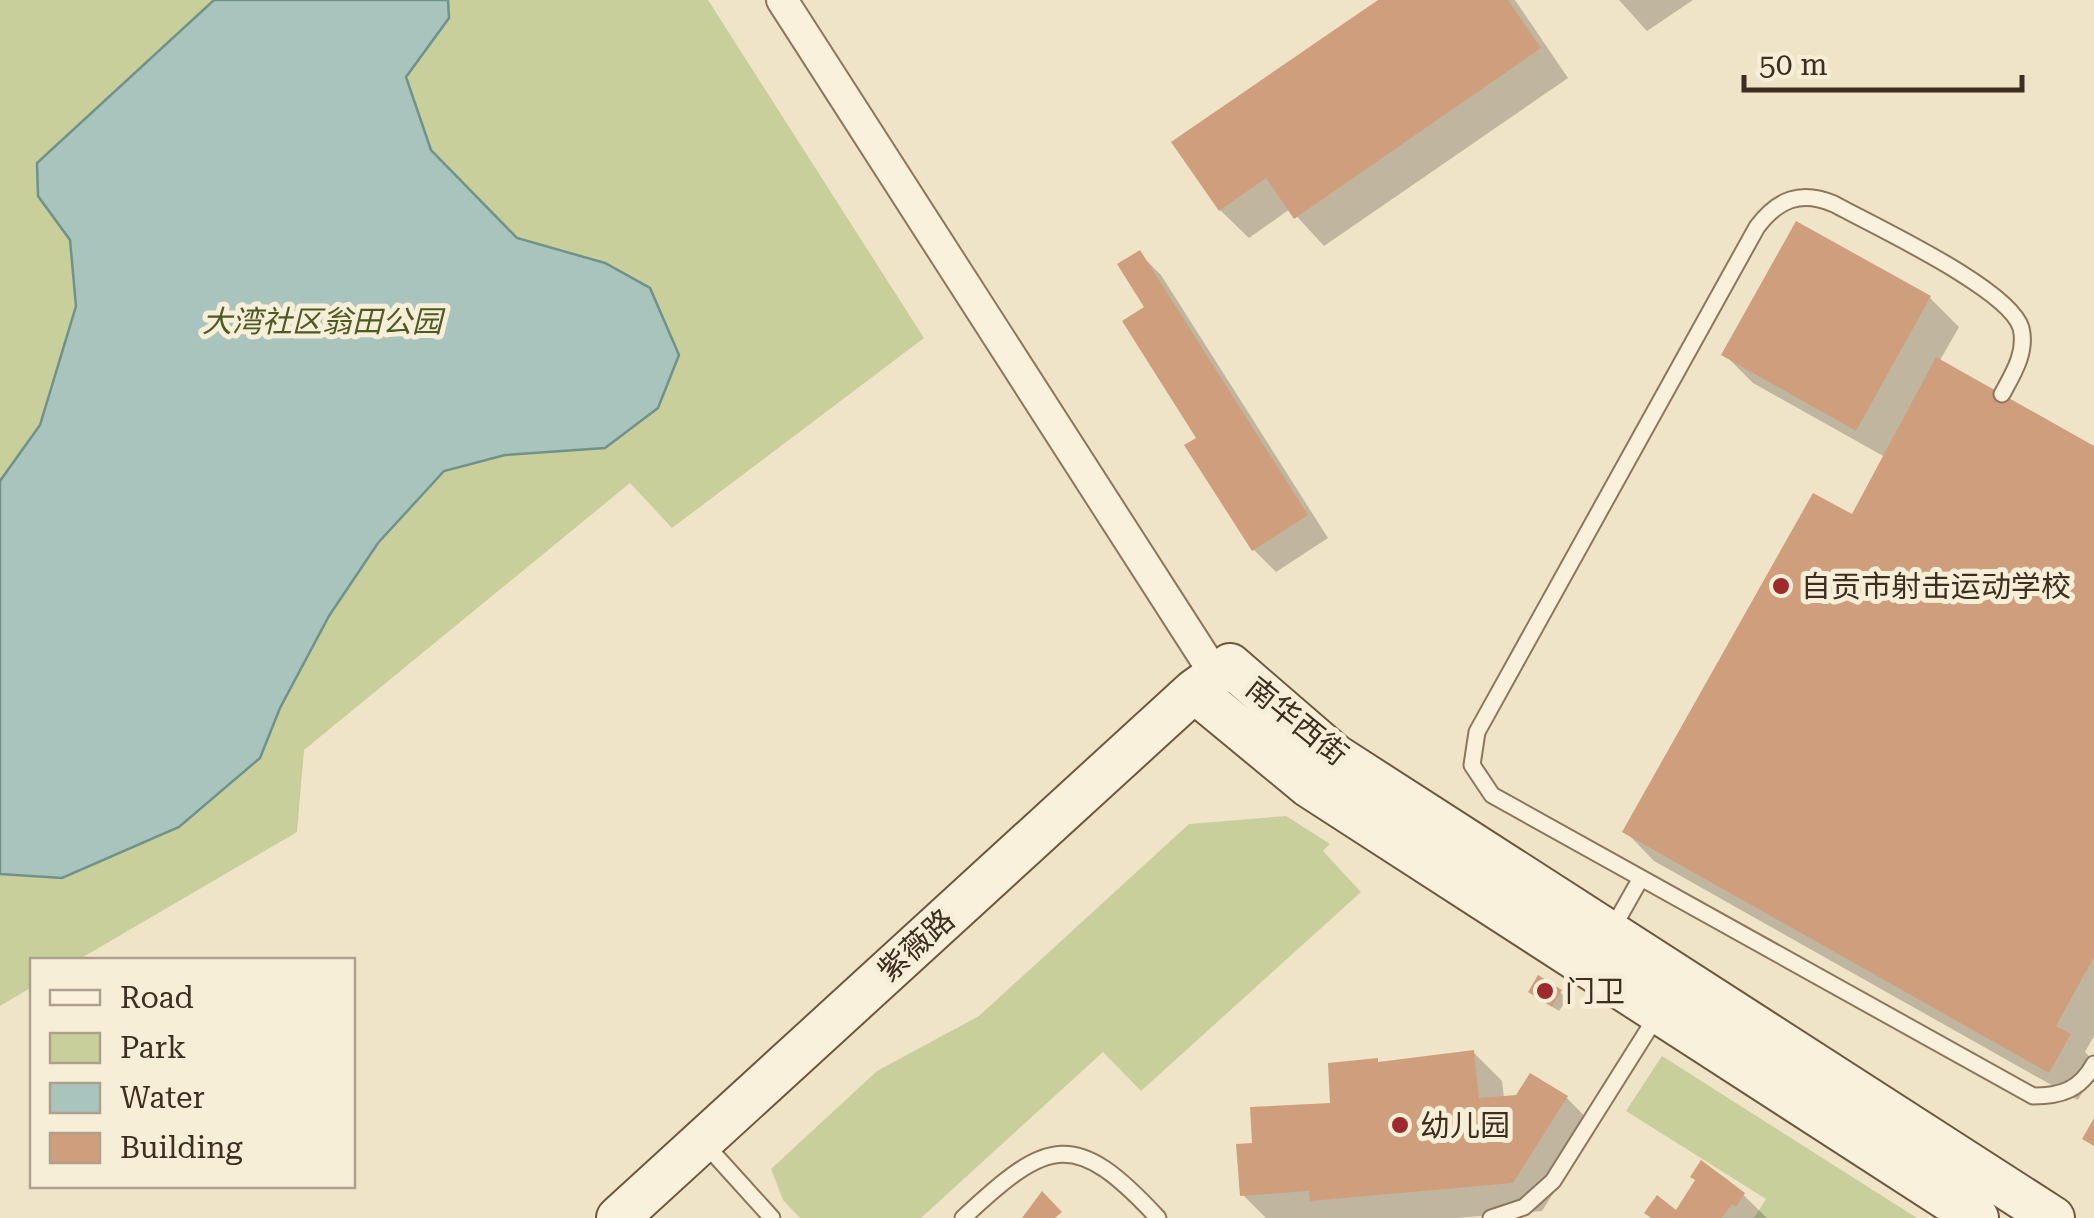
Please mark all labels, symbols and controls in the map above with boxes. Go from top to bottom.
scale bar [1744,30,2022,92]
text: 50 m [1759,47,1828,82]
park label: 大湾社区翁田公园 [202,304,446,339]
place label: 自贡市射击运动学校 [1801,569,2071,604]
marker: 自贡市射击运动学校 [1770,575,1792,597]
street label: 南华西街 [1239,670,1355,772]
street label: 紫薇路 [871,902,961,988]
legend [30,958,355,1188]
place label: 门卫 [1565,974,1625,1009]
text: Road [120,980,194,1015]
marker: 门卫 [1534,980,1556,1002]
text: Park [120,1030,186,1065]
text: Water [120,1080,205,1115]
place label: 幼儿园 [1420,1108,1510,1143]
marker: 幼儿园 [1389,1114,1411,1136]
text: Building [120,1130,243,1165]

